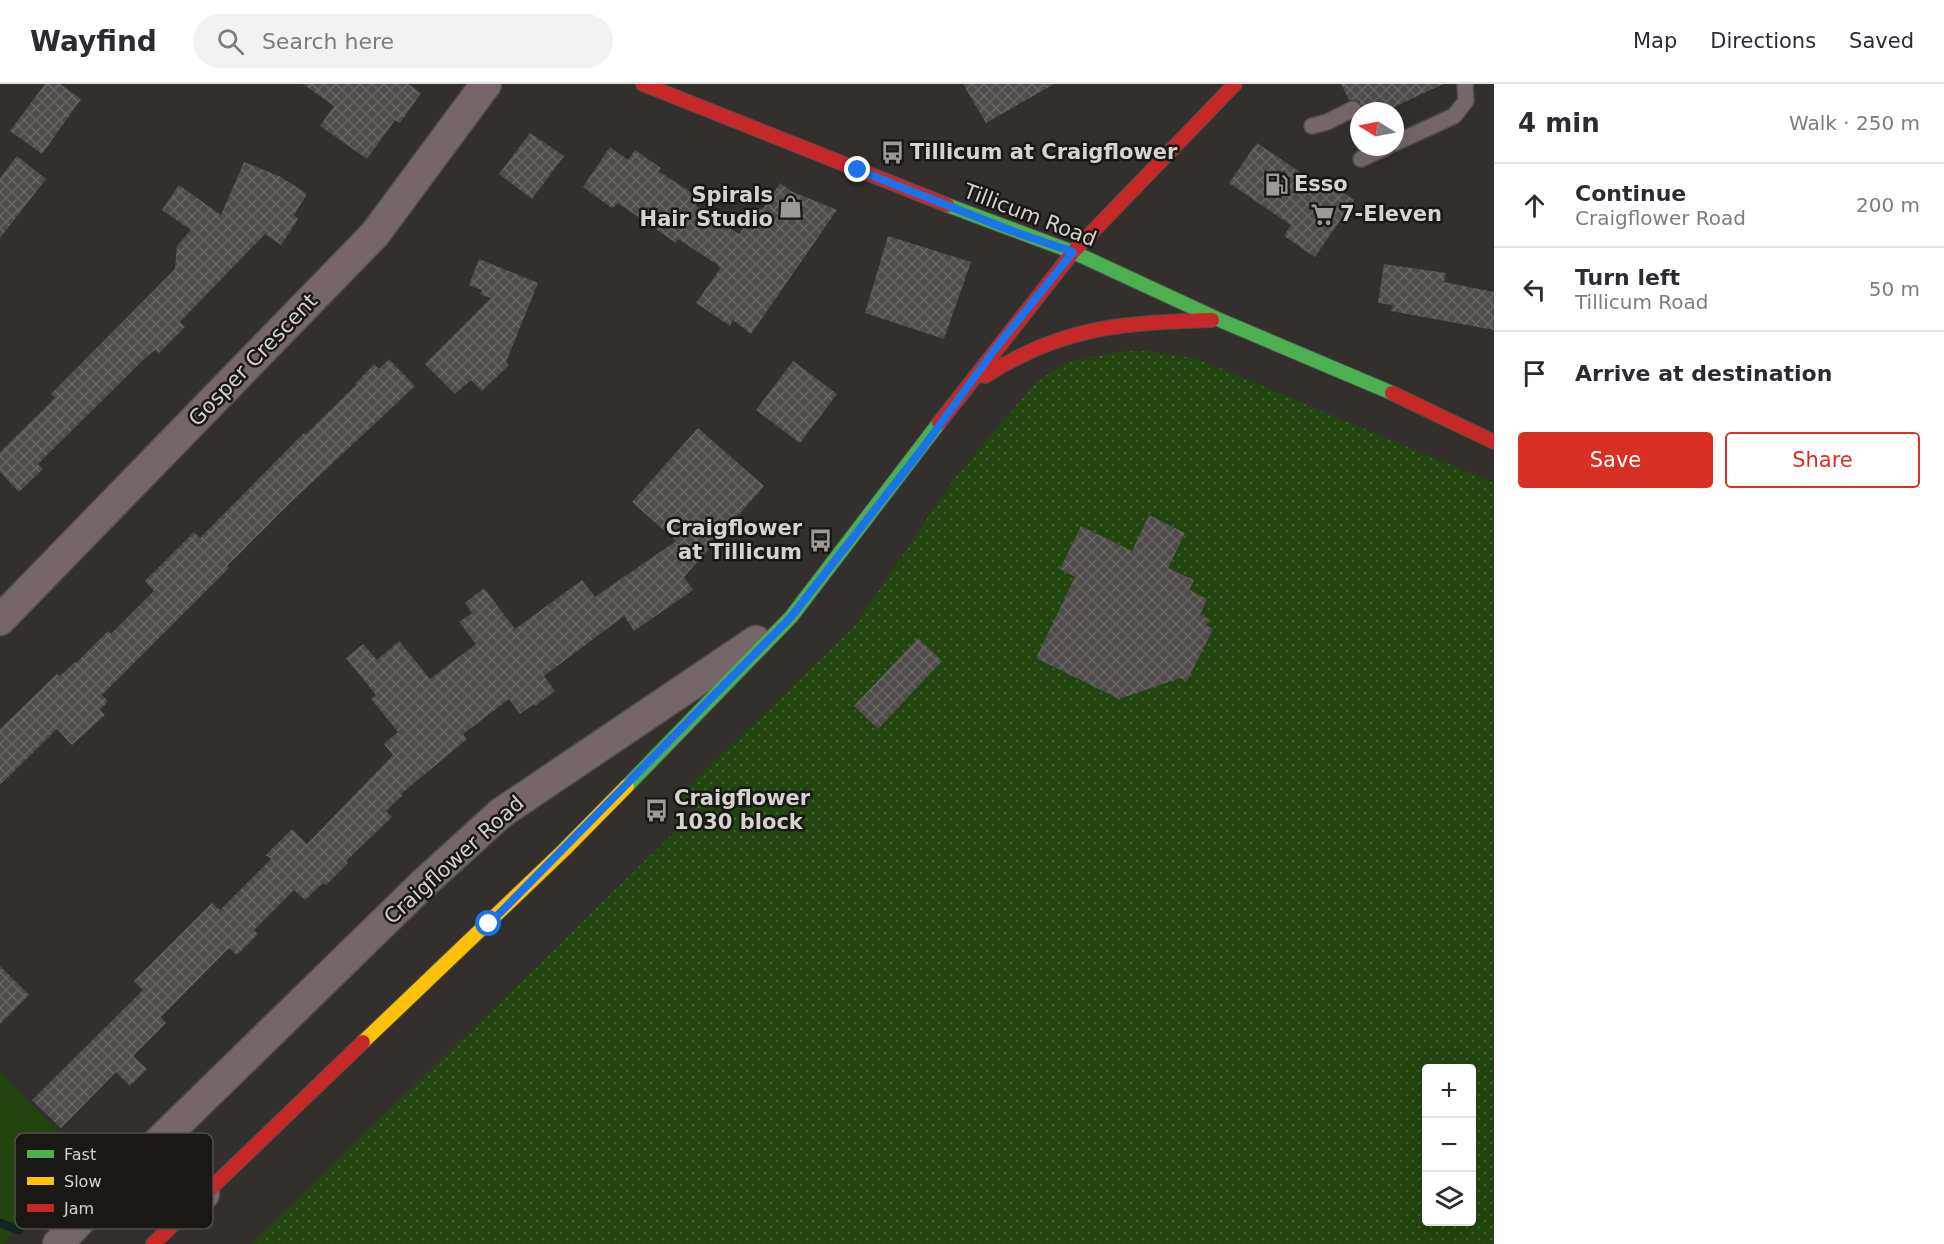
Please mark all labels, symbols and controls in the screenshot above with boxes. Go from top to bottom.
search box [193,14,613,68]
text: Wayfind [30,25,157,58]
icon: search [214,25,247,58]
text: Search here [262,29,394,54]
text: Map [1633,29,1677,53]
text: Directions [1710,29,1816,53]
text: Saved [1849,29,1914,53]
north arrow [1350,102,1404,156]
text: 4 min [1518,108,1600,138]
text: Walk · 250 m [1789,111,1920,135]
bus stop icon: Tillicum at Craigflower [879,139,905,165]
place label: Tillicum at Craigflower [910,140,1178,164]
route end [844,156,870,182]
fuel station icon: Esso [1263,171,1289,197]
place label: Esso [1294,172,1348,196]
street label: Tillicum Road [959,178,1100,251]
text: Continue [1575,181,1686,206]
place label: Spirals Hair Studio [640,183,773,231]
icon: ahead [1518,189,1551,222]
text: 200 m [1856,193,1920,217]
shop icon: Spirals Hair Studio [778,194,804,220]
supermarket icon: 7-Eleven [1309,201,1335,227]
place label: 7-Eleven [1340,202,1442,226]
text: Craigflower Road [1575,206,1746,230]
text: Turn left [1575,265,1680,290]
icon: left [1518,273,1551,306]
text: 50 m [1869,277,1920,301]
street label: Gosper Crescent [184,289,322,431]
text: Tillicum Road [1575,290,1709,314]
icon: arrive [1518,357,1551,390]
text: Arrive at destination [1575,361,1832,386]
button: Save [1518,432,1713,488]
button: Share [1725,432,1920,488]
place label: Craigflower at Tillicum [666,516,803,564]
bus stop icon: Craigflower at Tillicum [807,527,833,553]
place label: Craigflower 1030 block [674,786,811,834]
street label: Craigflower Road [379,791,529,929]
bus stop icon: Craigflower 1030 block [643,797,669,823]
route start [475,910,501,936]
map controls [1422,1064,1476,1226]
button: + [1422,1064,1476,1118]
button: − [1422,1118,1476,1172]
legend [15,1133,213,1229]
text: Fast [64,1145,96,1164]
text: Slow [64,1172,101,1191]
button: layers [1422,1172,1476,1226]
text: Jam [63,1199,94,1218]

